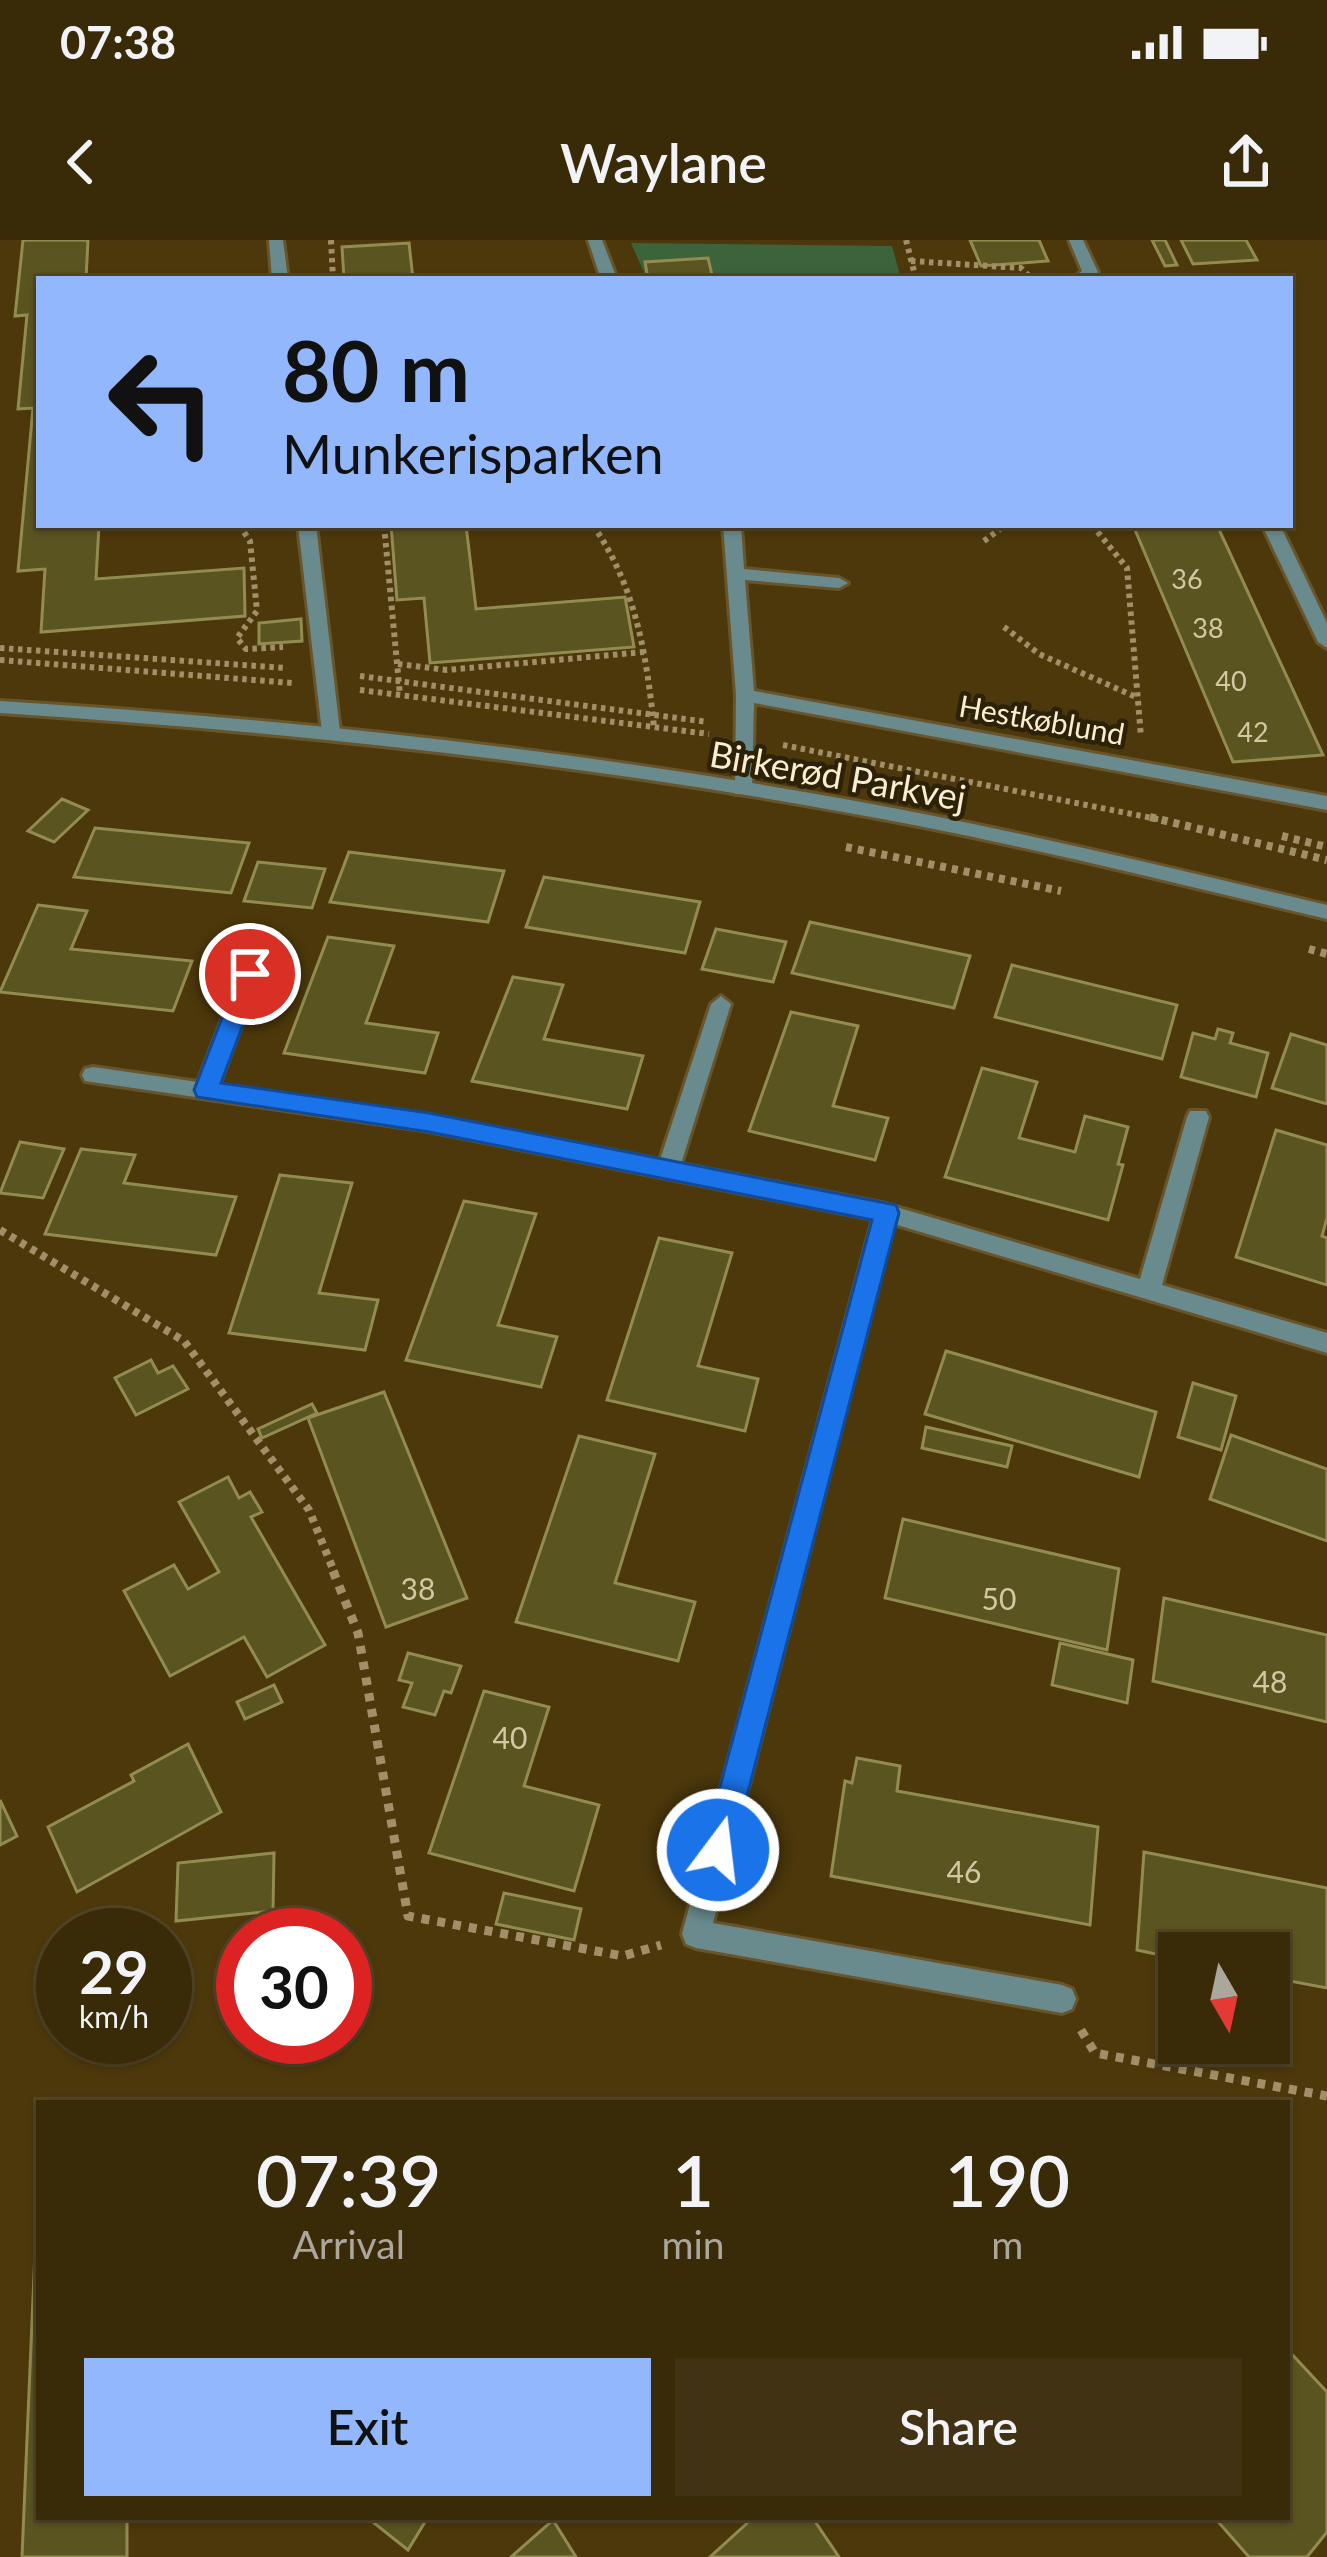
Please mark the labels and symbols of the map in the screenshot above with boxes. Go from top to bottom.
house number: 36 [1171,562,1203,595]
house number: 38 [1192,611,1224,644]
house number: 40 [1215,664,1247,697]
street label: Hestkøblund [956,687,1128,751]
house number: 42 [1237,715,1269,748]
street label: Birkerød Parkvej [707,731,969,819]
pin [199,923,301,1025]
house number: 38 [401,1570,435,1606]
house number: 50 [982,1580,1016,1616]
house number: 48 [1253,1663,1287,1699]
house number: 40 [493,1719,527,1755]
position arrow [655,1787,781,1913]
house number: 46 [947,1853,981,1889]
speed limit sign: 30 [216,1908,372,2064]
north arrow [1158,1932,1290,2064]

